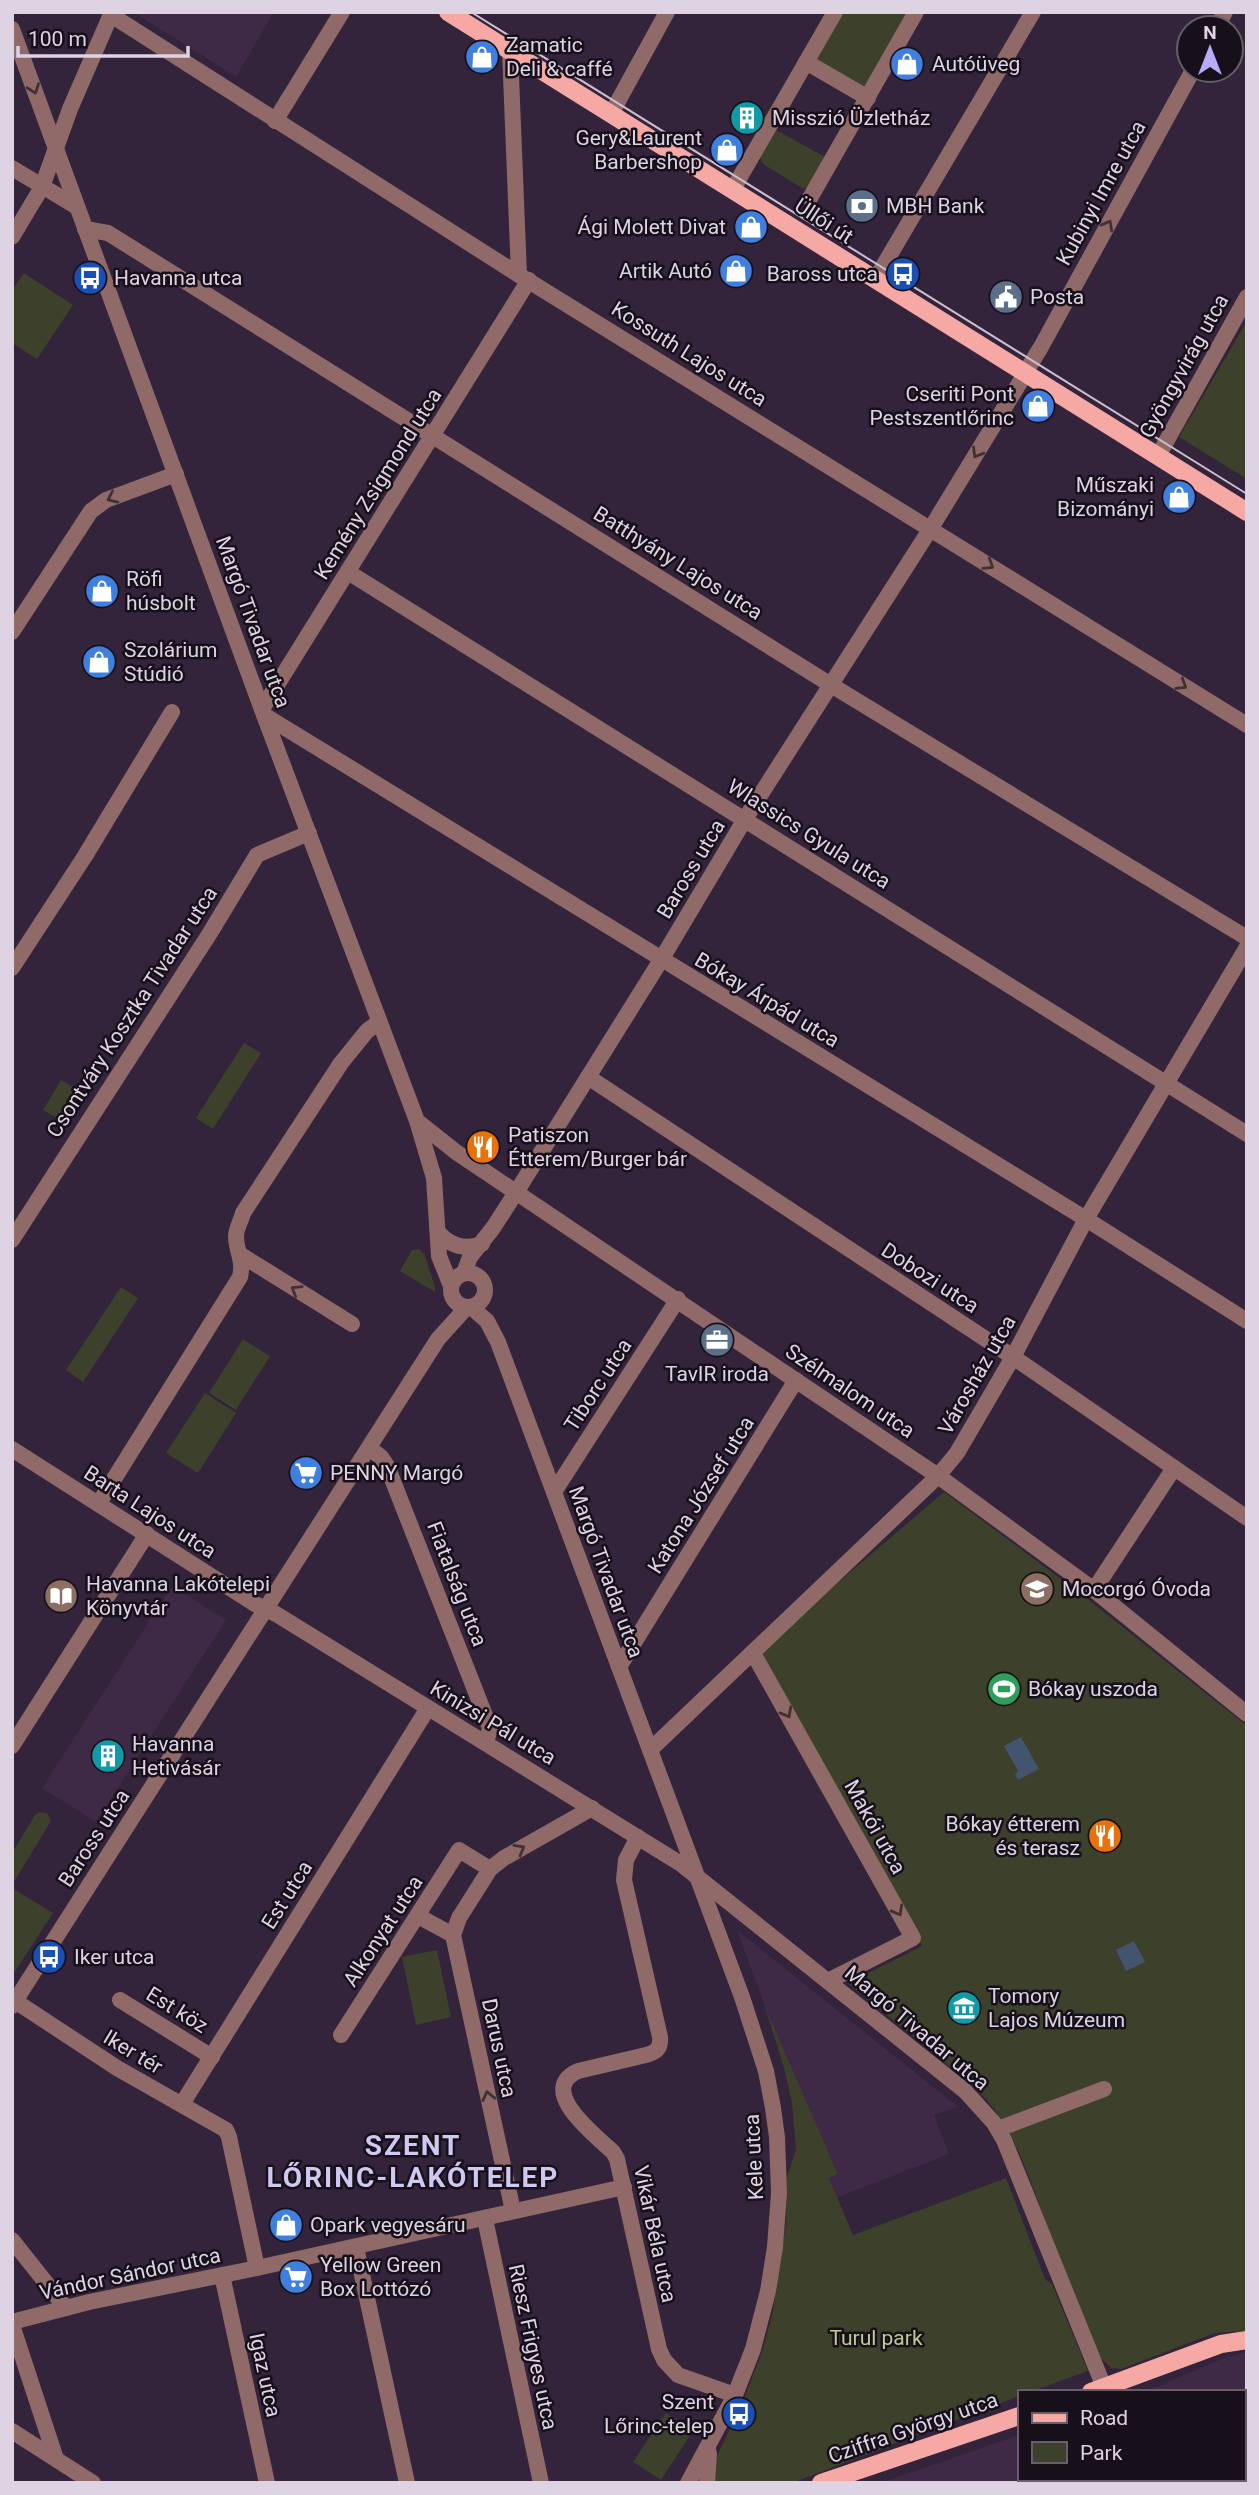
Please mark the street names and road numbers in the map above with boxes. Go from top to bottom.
street label: Kubinyi Imre utca [1051,117,1151,269]
street label: Üllői út [790,193,858,249]
street label: Gyöngyvirág utca [1135,290,1233,442]
street label: Kossuth Lajos utca [607,297,771,411]
street label: Kemény Zsigmond utca [309,384,447,584]
street label: Batthyány Lajos utca [589,501,767,625]
street label: Margó Tivadar utca [211,533,295,711]
street label: Wlassics Gyula utca [723,774,895,894]
street label: Baross utca [652,815,730,923]
street label: Csontváry Kosztka Tivadar utca [42,882,222,1142]
street label: Bókay Árpád utca [691,947,843,1053]
street label: Dobozi utca [877,1238,983,1318]
street label: Városház utca [933,1311,1021,1439]
street label: Tiborc utca [559,1334,637,1436]
street label: Szélmalom utca [781,1339,919,1443]
street label: Katona József utca [643,1412,759,1578]
street label: Barta Lajos utca [80,1460,220,1564]
street label: Margó Tivadar utca [564,1483,648,1661]
street label: Fiatalság utca [422,1518,492,1650]
street label: Kinizsi Pál utca [426,1676,560,1770]
street label: Makói utca [839,1776,911,1878]
street label: Baross utca [54,1785,134,1891]
street label: Est utca [257,1857,317,1933]
street label: Alkonyat utca [338,1871,428,1991]
street label: Margó Tivadar utca [840,1961,994,2095]
street label: Est köz [142,1982,212,2038]
street label: Darus utca [477,1996,521,2100]
street label: Iker tér [99,2025,167,2079]
street label: Kele utca [740,2113,768,2201]
street label: Vikár Béla utca [629,2163,681,2305]
street label: Vándor Sándor utca [37,2243,223,2305]
street label: Riesz Frigyes utca [504,2262,562,2432]
street label: Igaz utca [244,2331,286,2419]
street label: Cziffra György utca [825,2388,1001,2468]

